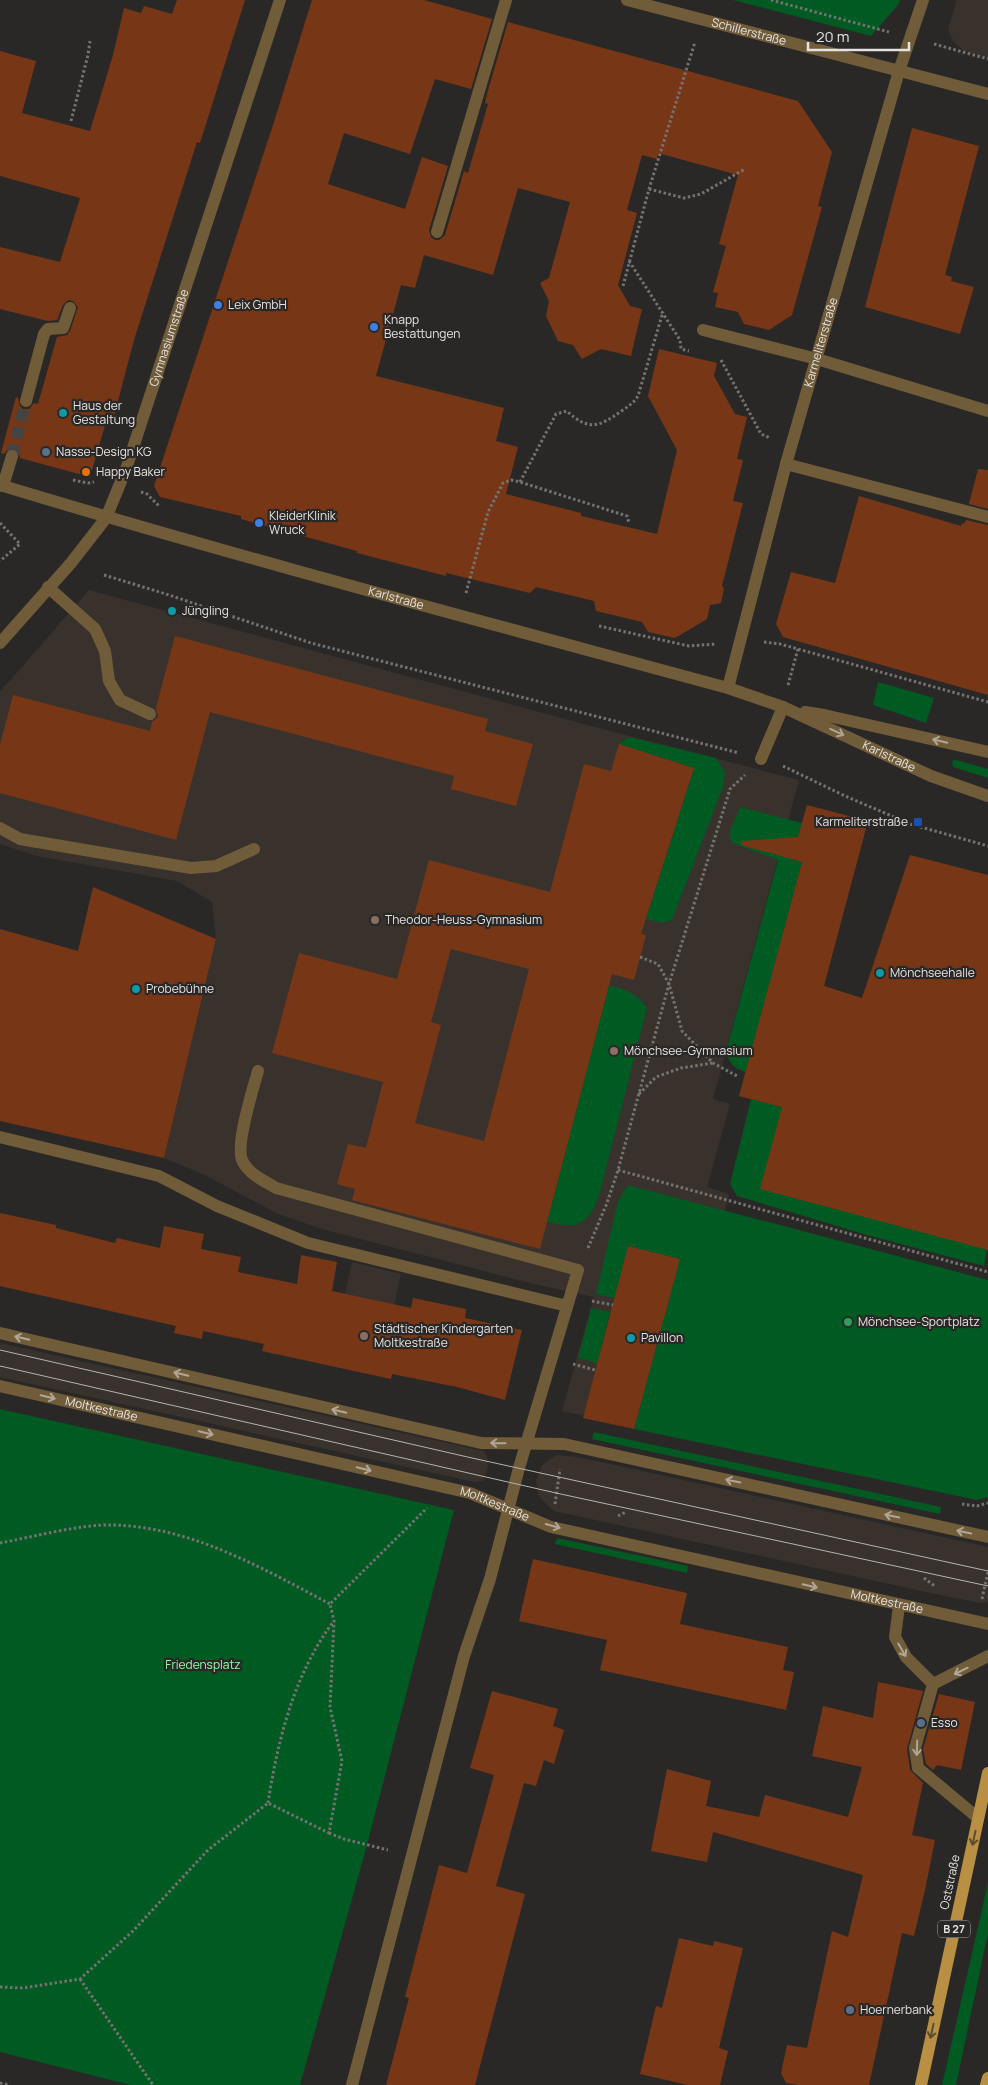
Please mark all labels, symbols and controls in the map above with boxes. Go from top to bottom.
street label: Schillerstraße [710,13,788,49]
scale bar [808,20,909,52]
text: 20 m [816,26,849,47]
street label: Gymnasiumstraße [145,287,192,388]
street label: Karmeliterstraße [800,295,841,389]
place label: Leix GmbH [228,296,287,313]
marker: Leix GmbH [212,299,224,311]
place label: Knapp Bestattungen [384,311,460,342]
marker: Knapp Bestattungen [368,321,380,333]
place label: Haus der Gestaltung [73,397,135,428]
marker: Haus der Gestaltung [57,407,69,419]
place label: Nasse-Design KG [56,443,152,460]
marker: Nasse-Design KG [40,446,52,458]
place label: Happy Baker [96,463,165,480]
marker: Happy Baker [80,466,92,478]
place label: KleiderKlinik Wruck [269,507,337,538]
marker: KleiderKlinik Wruck [253,517,265,529]
street label: Karlstraße [367,582,426,613]
place label: Jüngling [182,602,229,619]
marker: Jüngling [166,605,178,617]
one-way arrow [829,727,844,737]
street label: Karlstraße [860,736,919,776]
one-way arrow [933,736,949,745]
place label: Karmeliterstraße [815,813,908,830]
marker: Karmeliterstraße [912,816,924,828]
place label: Theodor-Heuss-Gymnasium [385,911,542,928]
marker: Theodor-Heuss-Gymnasium [369,914,381,926]
place label: Mönchseehalle [890,964,975,981]
marker: Mönchseehalle [874,967,886,979]
place label: Probebühne [146,980,214,997]
marker: Probebühne [130,983,142,995]
place label: Mönchsee-Gymnasium [624,1042,753,1059]
marker: Mönchsee-Gymnasium [608,1045,620,1057]
place label: Mönchsee-Sportplatz [858,1313,980,1330]
marker: Mönchsee-Sportplatz [842,1316,854,1328]
place label: Städtischer Kindergarten Moltkestraße [374,1320,513,1351]
place label: Pavillon [641,1329,683,1346]
marker: Städtischer Kindergarten Moltkestraße [358,1330,370,1342]
marker: Pavillon [625,1332,637,1344]
one-way arrow [15,1333,31,1342]
one-way arrow [173,1369,189,1378]
street label: Moltkestraße [64,1392,139,1425]
one-way arrow [39,1393,55,1402]
one-way arrow [332,1405,348,1415]
one-way arrow [198,1429,214,1438]
one-way arrow [490,1439,506,1448]
one-way arrow [356,1465,372,1474]
one-way arrow [726,1476,742,1485]
street label: Moltkestraße [459,1482,532,1525]
one-way arrow [884,1511,900,1520]
one-way arrow [544,1522,560,1532]
one-way arrow [956,1527,972,1536]
one-way arrow [801,1581,817,1591]
street label: Moltkestraße [849,1585,925,1617]
one-way arrow [897,1643,907,1658]
park label: Friedensplatz [165,1656,241,1673]
one-way arrow [954,1667,969,1676]
place label: Esso [931,1714,958,1731]
marker: Esso [915,1717,927,1729]
one-way arrow [912,1740,922,1756]
one-way arrow [969,1829,978,1845]
street label: Oststraße [935,1853,964,1911]
road number: B 27 [938,1920,970,1938]
place label: Hoernerbank [860,2001,933,2018]
marker: Hoernerbank [844,2004,856,2016]
one-way arrow [927,2022,936,2038]

